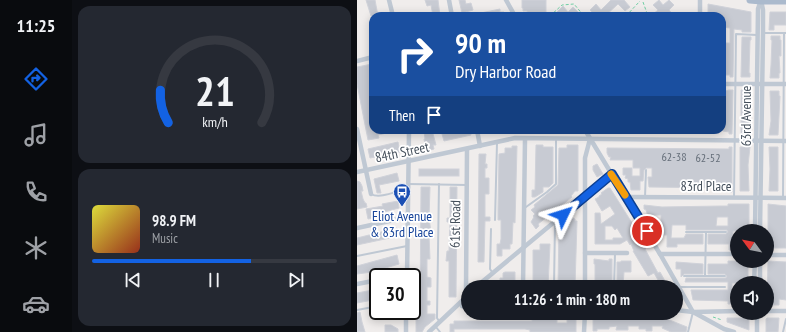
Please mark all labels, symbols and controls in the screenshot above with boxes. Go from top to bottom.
text: 11:25 [17,14,55,37]
text: 90 m [455,24,506,61]
icon: right [389,28,441,80]
text: Dry Harbor Road [455,60,556,83]
text: 21 [195,63,234,116]
icon: directions [22,65,50,93]
street label: 63rd Avenue [737,86,755,146]
icon: arrive [423,104,445,126]
text: Then [389,106,415,125]
text: km/h [202,111,227,130]
icon: music [22,121,50,149]
street label: 84th Street [373,137,431,166]
house number: 62-38 [661,149,687,164]
house number: 62-52 [695,150,721,165]
street label: 83rd Place [680,177,732,195]
icon: phone [22,178,50,206]
bus stop icon: Eliot Avenue & 83rd Place [392,182,412,207]
position arrow [542,194,584,236]
street label: 61st Road [446,200,464,248]
place label: Eliot Avenue & 83rd Place [370,207,434,241]
text: 98.9 FM [152,211,196,230]
pin [630,214,664,248]
icon: arrive [636,220,658,242]
north arrow [730,224,774,268]
map controls [730,224,774,320]
text: Music [152,230,178,247]
icon: climate [22,234,50,262]
speed limit sign: 30 [369,268,421,320]
icon: previous [122,269,144,291]
icon: pause [203,269,225,291]
icon: next [285,269,307,291]
button: sound [730,276,774,320]
icon: car [22,290,50,318]
text: 11:26 · 1 min · 180 m [514,290,630,309]

